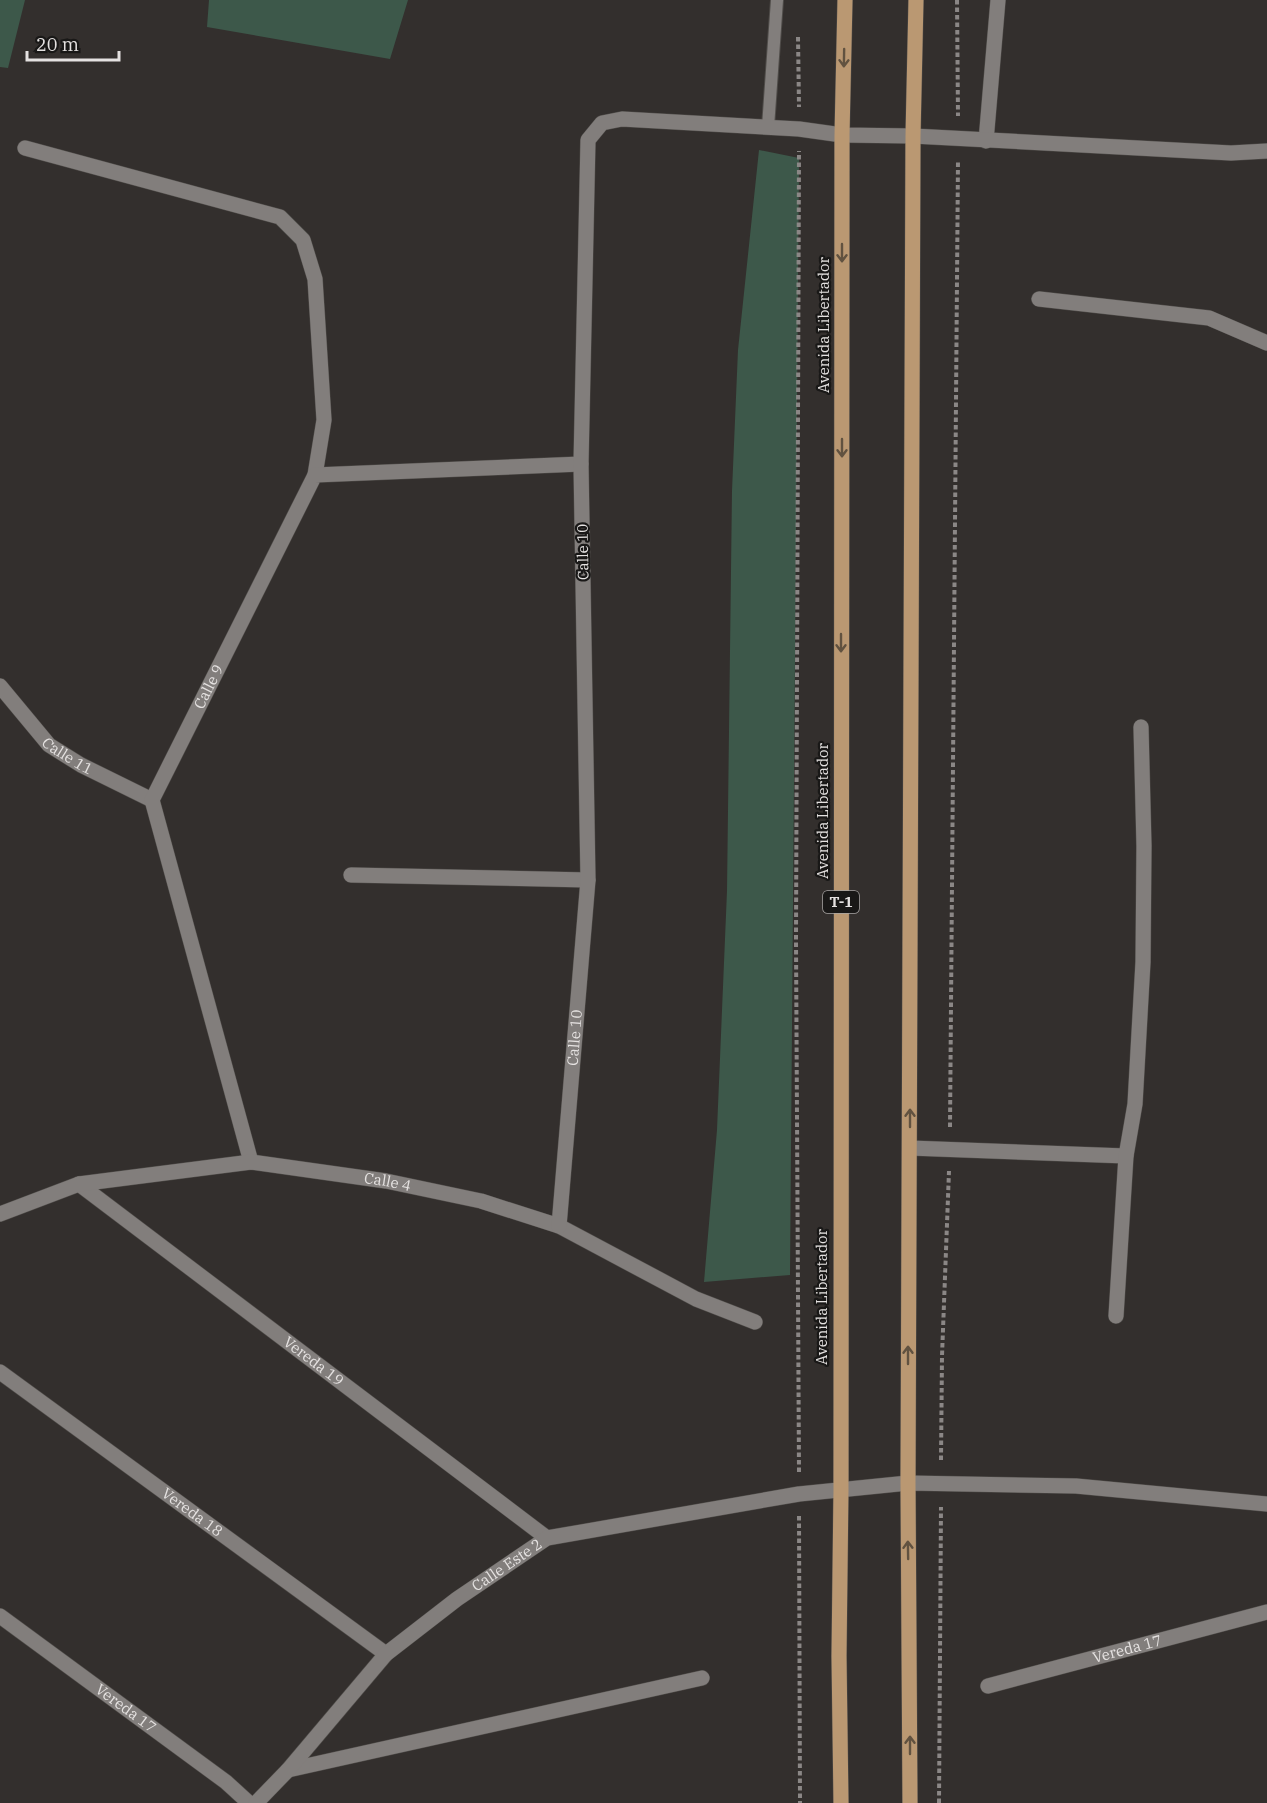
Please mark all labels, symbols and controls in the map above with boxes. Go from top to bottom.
scale bar [27,24,118,62]
text: 20 m [36,33,79,56]
one-way arrow [838,48,849,68]
one-way arrow [836,243,848,263]
street label: Avenida Libertador [814,257,833,393]
one-way arrow [836,438,848,458]
street label: Calle 10 [573,524,592,580]
one-way arrow [835,633,847,653]
street label: Calle 9 [189,661,227,712]
street label: Calle 11 [38,733,96,778]
street label: Avenida Libertador [813,743,832,879]
road number: T-1 [823,891,859,913]
street label: Calle 10 [562,1009,586,1067]
one-way arrow [904,1108,916,1128]
street label: Calle 4 [363,1168,413,1195]
street label: Avenida Libertador [812,1229,831,1365]
street label: Vereda 19 [280,1332,348,1390]
one-way arrow [903,1345,914,1365]
street label: Vereda 18 [158,1483,227,1541]
street label: Calle Este 2 [468,1534,546,1595]
one-way arrow [903,1540,914,1560]
street label: Vereda 17 [1090,1630,1164,1667]
street label: Vereda 17 [92,1679,160,1737]
one-way arrow [904,1735,916,1755]

